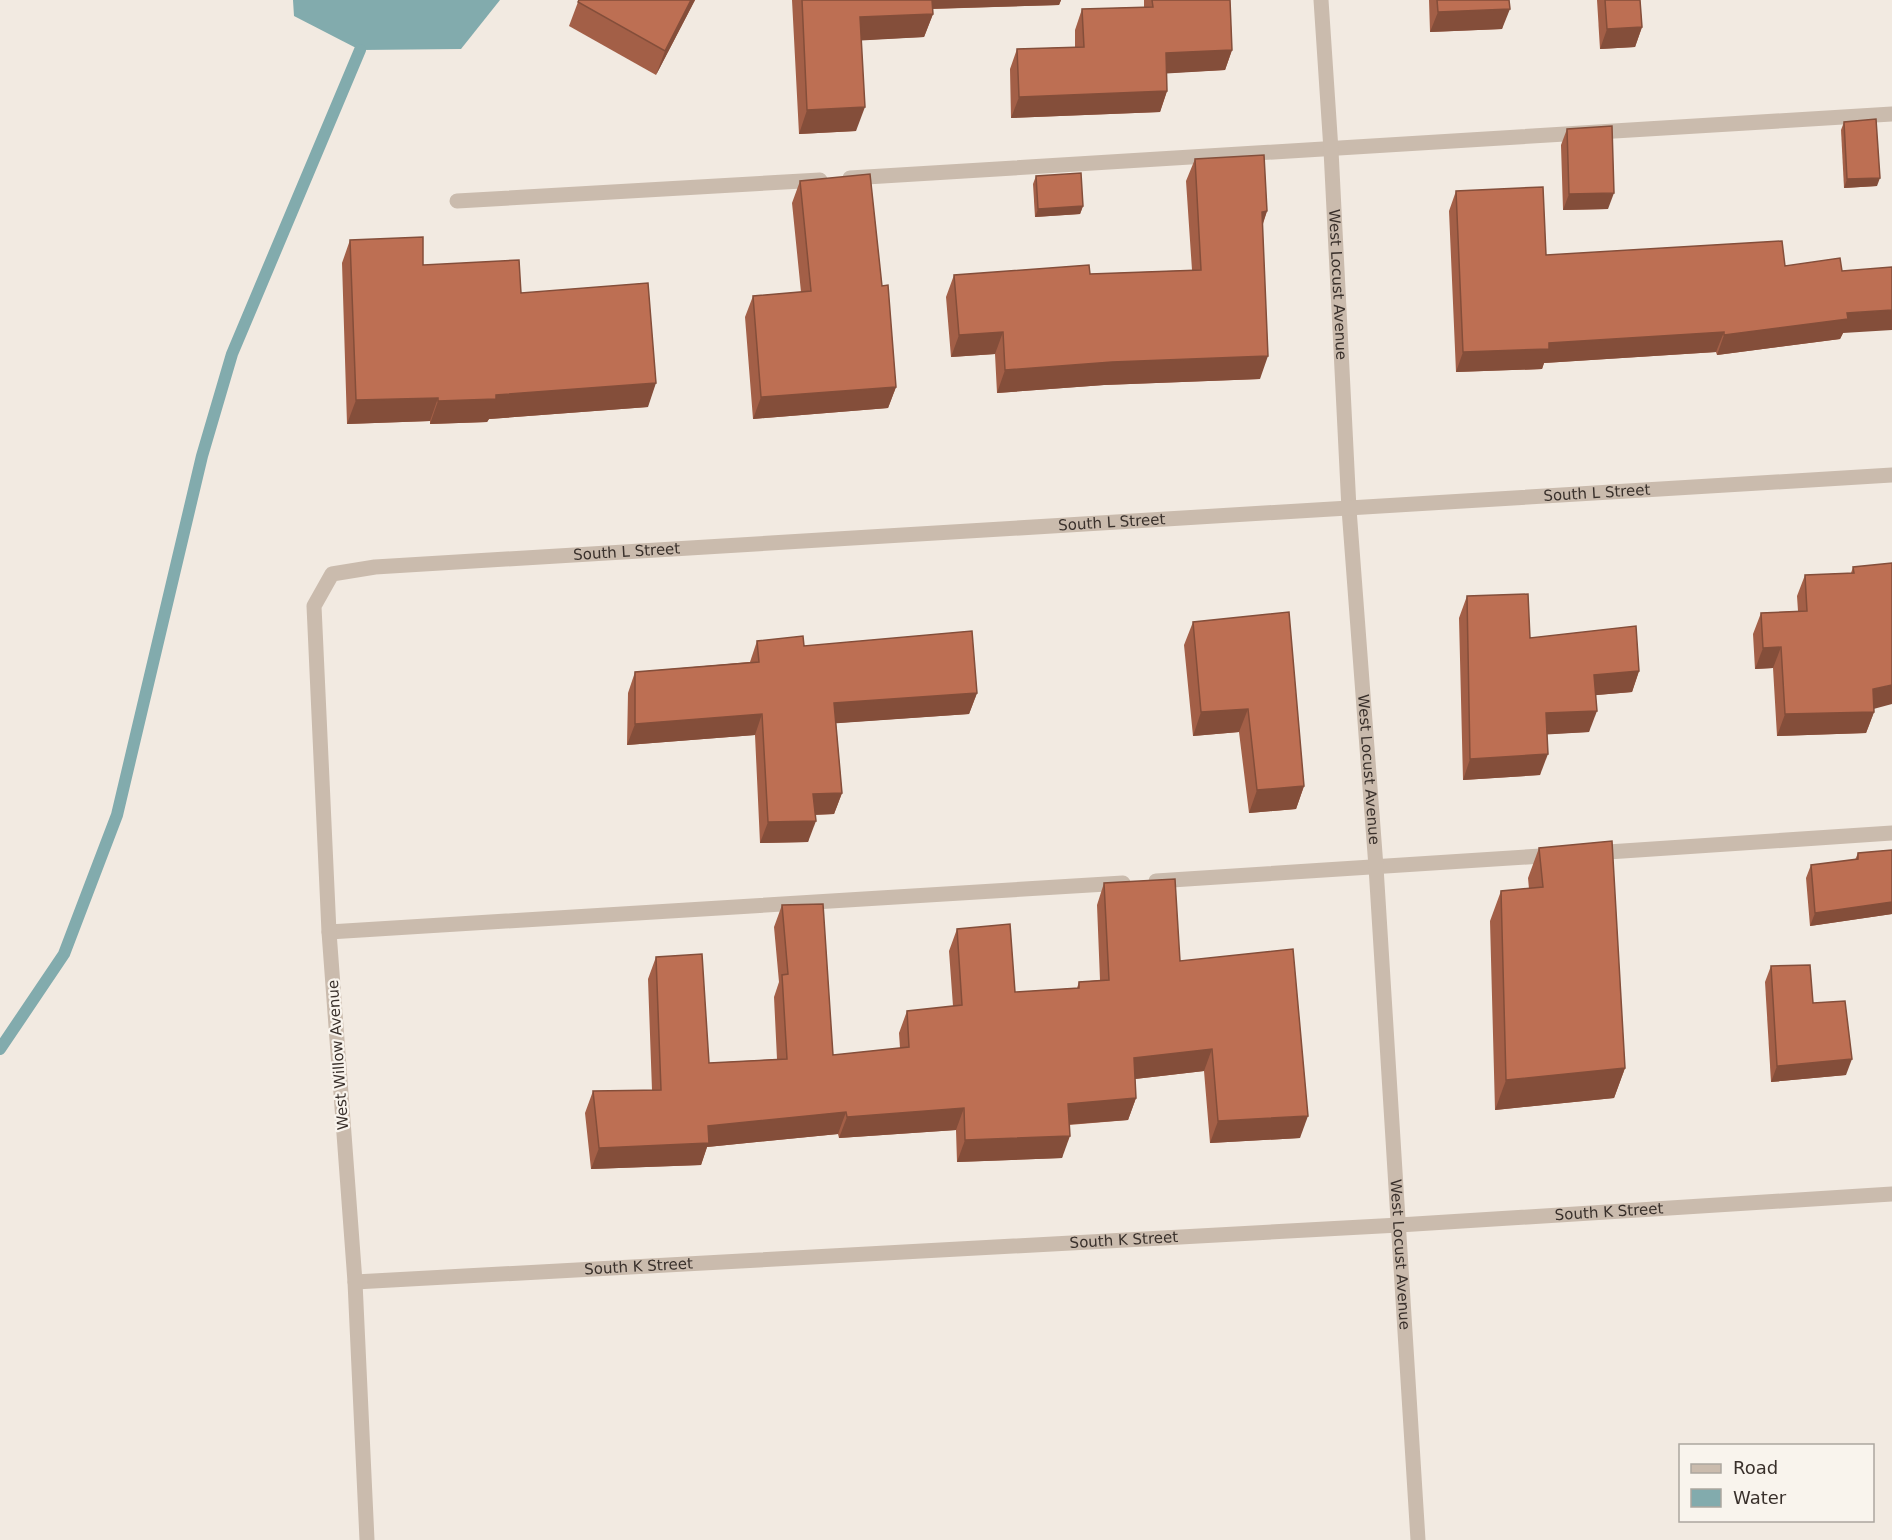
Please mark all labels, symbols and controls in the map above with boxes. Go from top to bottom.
street label: West Locust Avenue [1325,209,1351,360]
street label: South L Street [1543,481,1651,505]
street label: South L Street [1058,510,1166,535]
street label: South L Street [573,540,681,564]
street label: West Locust Avenue [1354,694,1383,845]
street label: West Willow Avenue [324,979,352,1131]
street label: West Locust Avenue [1386,1179,1414,1330]
street label: South K Street [1554,1199,1664,1224]
street label: South K Street [1069,1228,1179,1252]
street label: South K Street [584,1255,693,1278]
legend [1679,1444,1874,1522]
text: Road [1733,1457,1778,1478]
text: Water [1733,1487,1787,1508]

